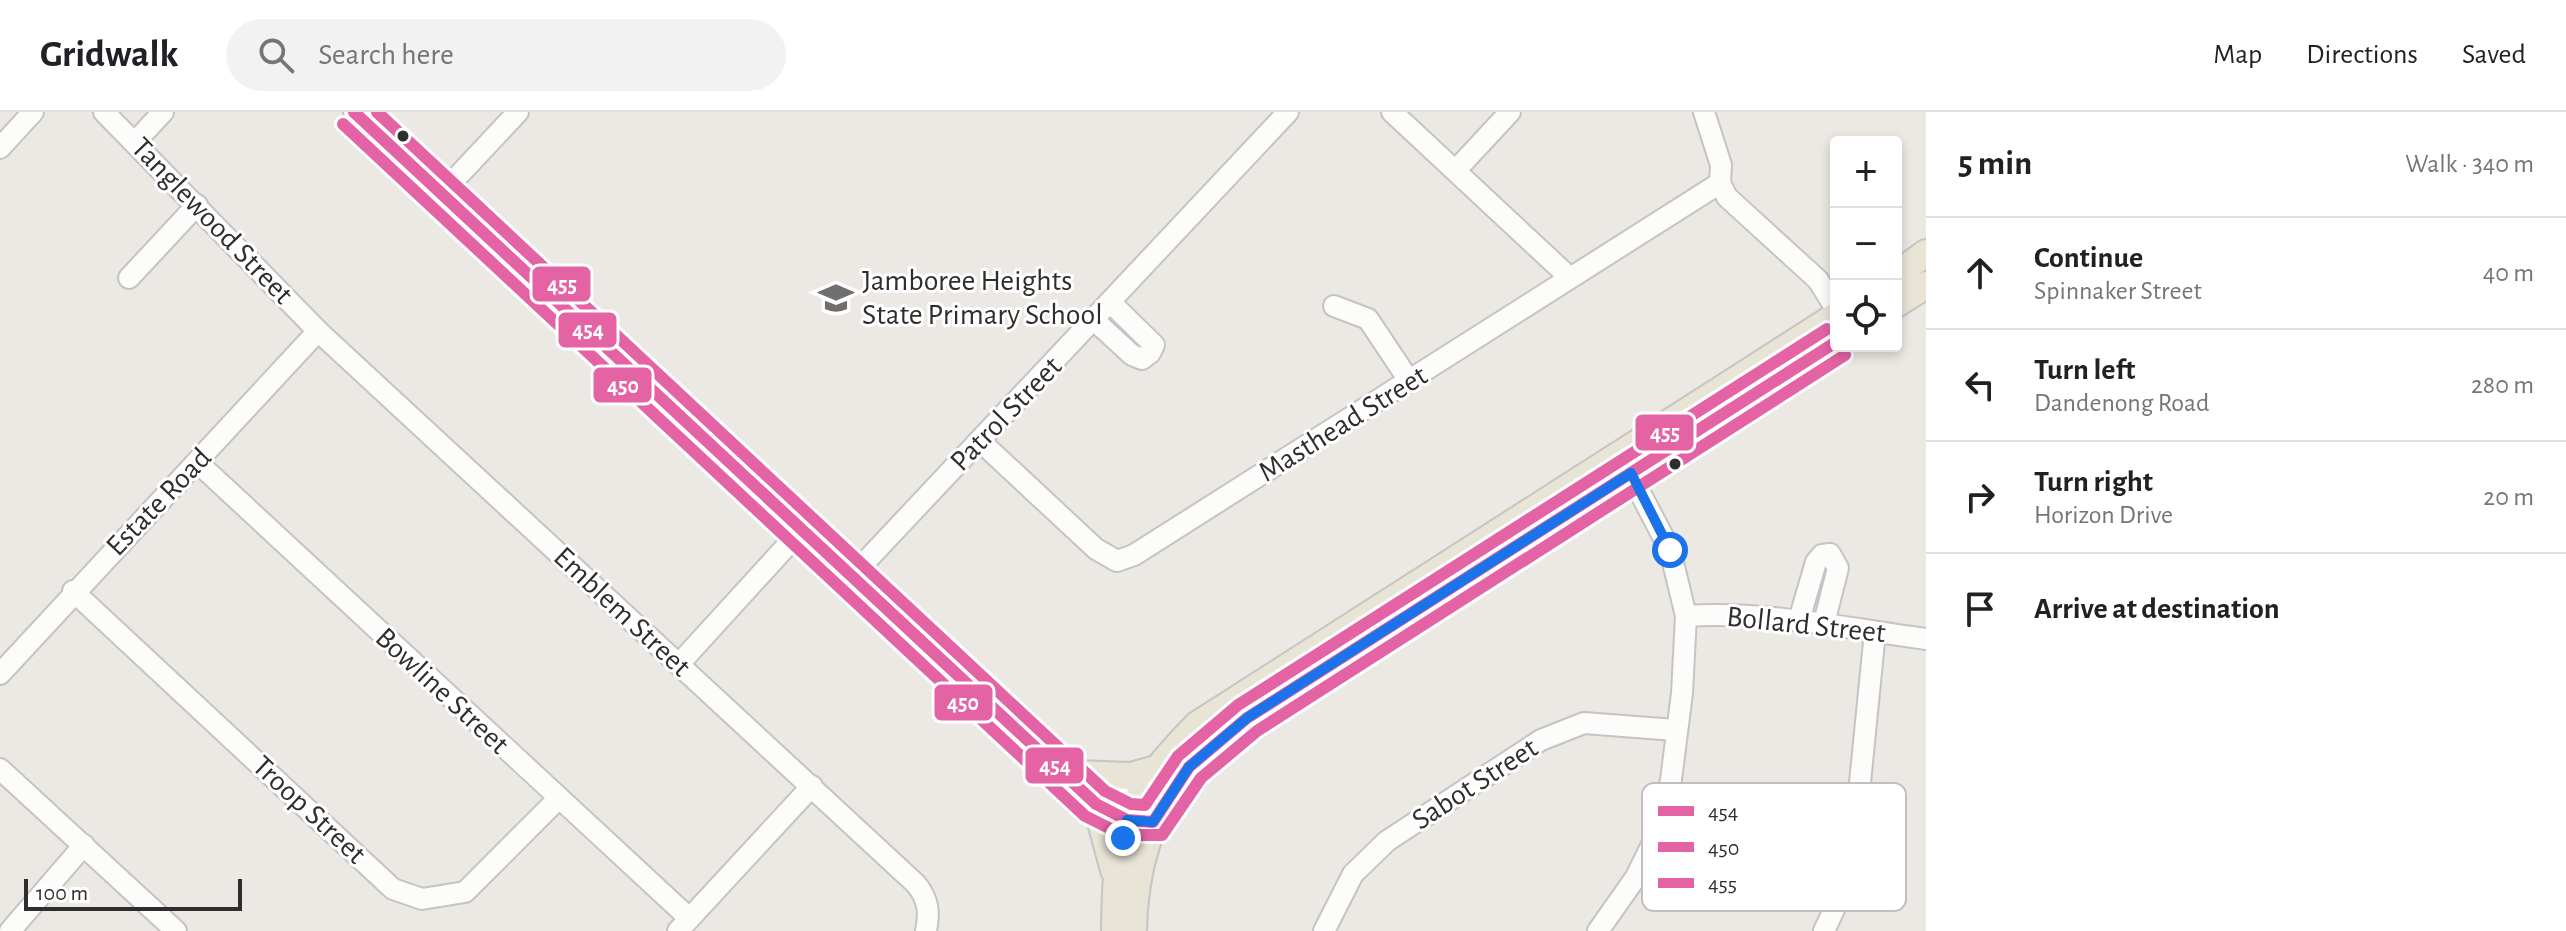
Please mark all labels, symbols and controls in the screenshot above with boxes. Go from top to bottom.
search box [226,19,786,91]
icon: search [254,33,298,77]
text: Gridwalk [40,36,178,74]
text: Search here [318,40,454,70]
text: Map [2213,41,2262,69]
text: Directions [2306,41,2418,69]
text: Saved [2462,41,2526,69]
unlabelled marker [395,128,411,144]
street label: Tanglewood Street [125,132,299,310]
map controls [1830,136,1902,352]
button: + [1830,136,1902,208]
text: 5 min [1958,147,2032,181]
text: Walk · 340 m [2405,151,2534,177]
button: − [1830,208,1902,280]
text: Continue [2034,243,2143,273]
icon: ahead [1958,251,2002,295]
text: 40 m [2483,260,2534,286]
line badge: 455 [531,265,592,303]
place label: Jamboree Heights State Primary School [862,266,1103,330]
text: 455 [547,274,577,296]
text: Spinnaker Street [2034,278,2202,304]
school or university icon: Jamboree Heights State Primary School [817,279,855,317]
button: locate [1830,280,1902,352]
line badge: 454 [557,311,618,349]
text: 454 [572,319,604,341]
street label: Patrol Street [945,351,1068,477]
text: Turn left [2034,355,2135,385]
street label: Masthead Street [1254,360,1433,488]
icon: left [1958,363,2002,407]
line badge: 450 [592,366,653,404]
text: 280 m [2471,372,2534,398]
text: 450 [607,375,639,397]
text: Dandenong Road [2034,390,2209,416]
line badge: 455 [1634,413,1695,452]
text: 455 [1650,422,1680,444]
street label: Estate Road [101,442,217,562]
unlabelled marker [1667,456,1683,472]
text: Turn right [2034,467,2153,497]
icon: right [1958,475,2002,519]
text: 20 m [2483,484,2534,510]
text: Horizon Drive [2034,502,2173,528]
route start [1652,532,1688,568]
street label: Emblem Street [548,542,696,683]
icon: arrive [1958,587,2002,631]
text: Arrive at destination [2034,594,2280,624]
street label: Bollard Street [1725,602,1887,648]
street label: Bowline Street [370,622,515,760]
line badge: 450 [933,683,994,722]
text: 450 [947,692,979,714]
street label: Sabot Street [1407,732,1543,835]
line badge: 454 [1024,746,1085,785]
street label: Troop Street [247,750,372,870]
text: 454 [1039,755,1071,777]
legend [1642,783,1906,911]
text: 454 [1708,801,1738,823]
route end [1105,820,1141,856]
text: 450 [1708,837,1739,859]
text: 455 [1708,873,1737,895]
scale bar [24,875,242,911]
text: 100 m [36,882,88,904]

